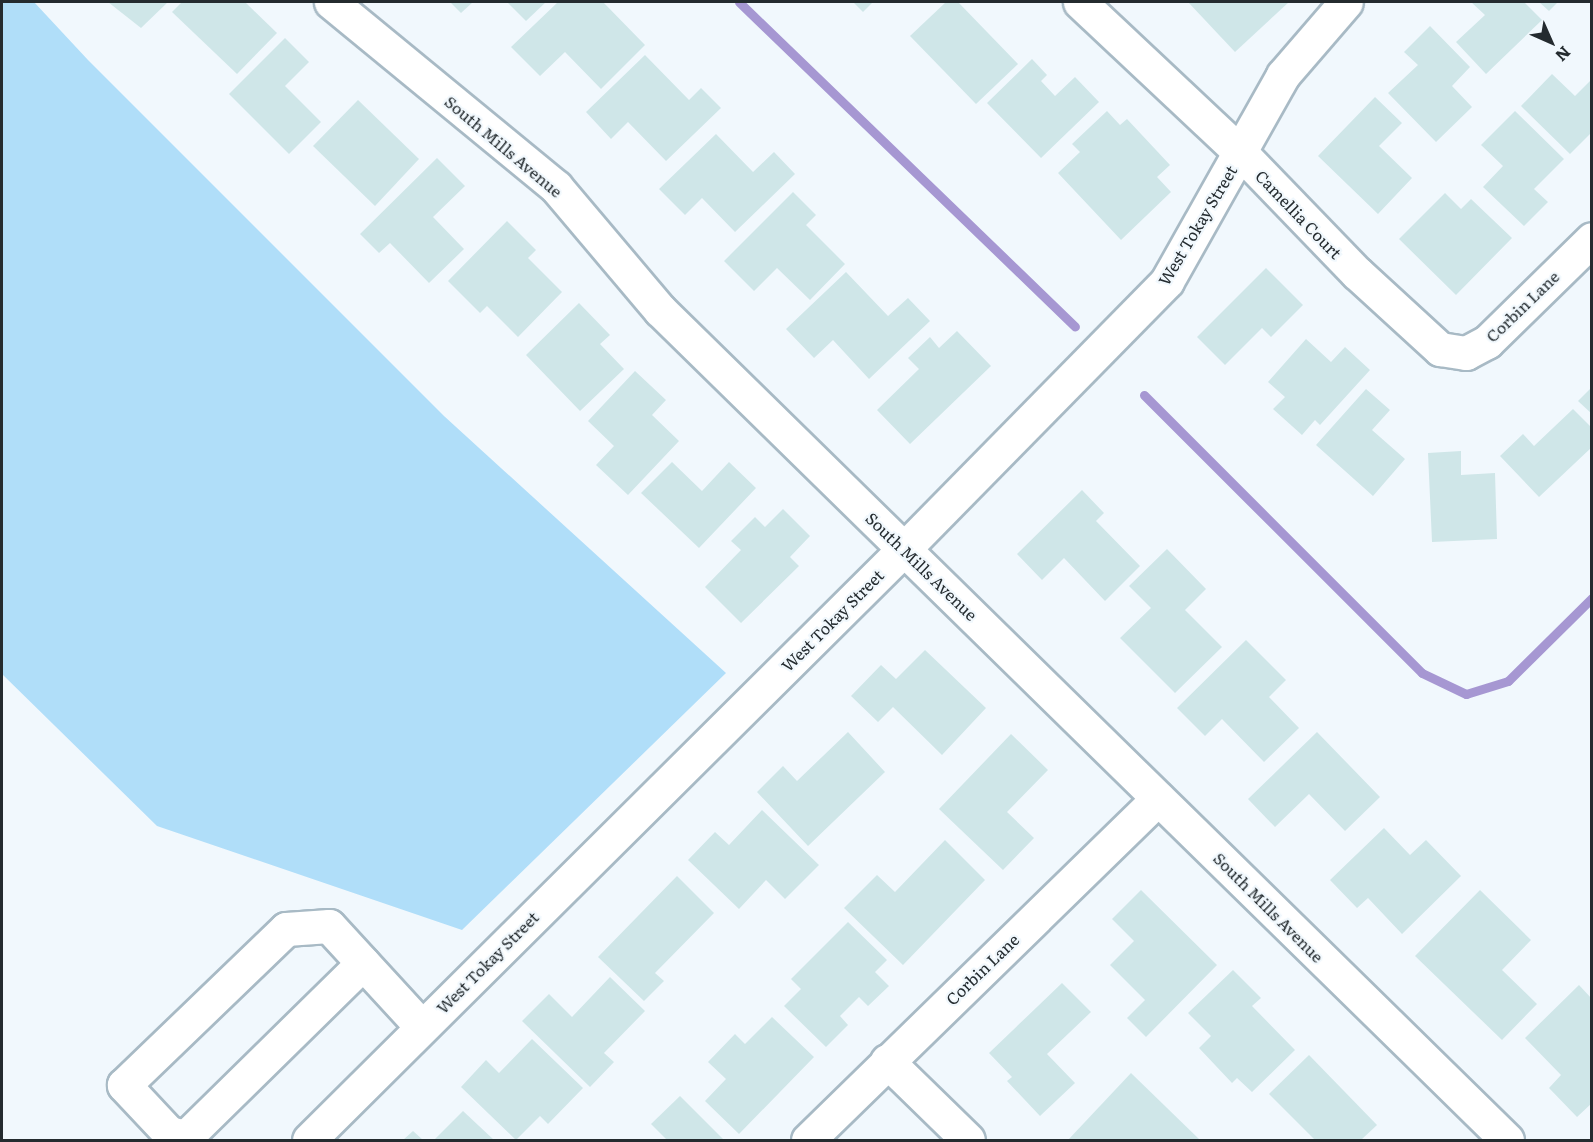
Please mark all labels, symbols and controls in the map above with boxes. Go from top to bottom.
north arrow [1521,12,1581,72]
text: N [1550,41,1577,68]
street label: South Mills Avenue [441,91,567,201]
street label: West Tokay Street [1154,162,1240,288]
street label: Camellia Court [1252,166,1346,262]
street label: Corbin Lane [1482,266,1562,346]
street label: South Mills Avenue [862,508,982,624]
street label: West Tokay Street [777,565,887,675]
street label: South Mills Avenue [1210,848,1328,966]
street label: West Tokay Street [432,907,542,1017]
street label: Corbin Lane [942,929,1022,1009]

